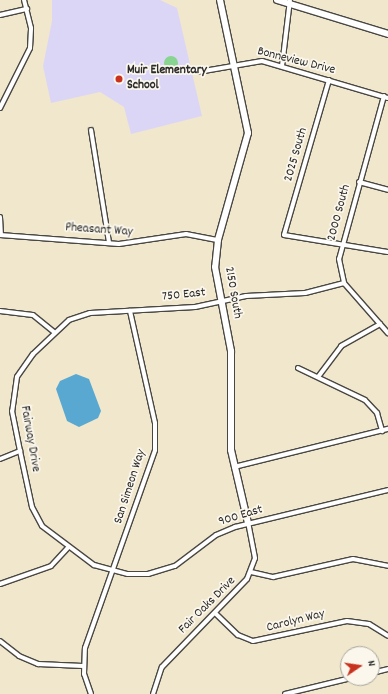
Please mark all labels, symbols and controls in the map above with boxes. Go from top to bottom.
street label: Bonneview Drive [255,45,337,79]
place label: Muir Elementary School [127,64,207,95]
marker: Muir Elementary School [114,74,124,84]
street label: 2025 South [282,126,312,184]
street label: 2000 South [325,183,355,243]
street label: Pheasant Way [65,221,133,241]
street label: 2150 South [220,266,244,320]
street label: 750 East [162,286,206,306]
street label: Fairway Drive [16,405,42,473]
street label: San Simeon Way [112,448,150,526]
street label: 900 East [217,503,265,531]
street label: Fair Oaks Drive [176,574,240,638]
street label: Carolyn Way [265,607,327,637]
north arrow [340,646,380,686]
text: N [362,659,379,668]

